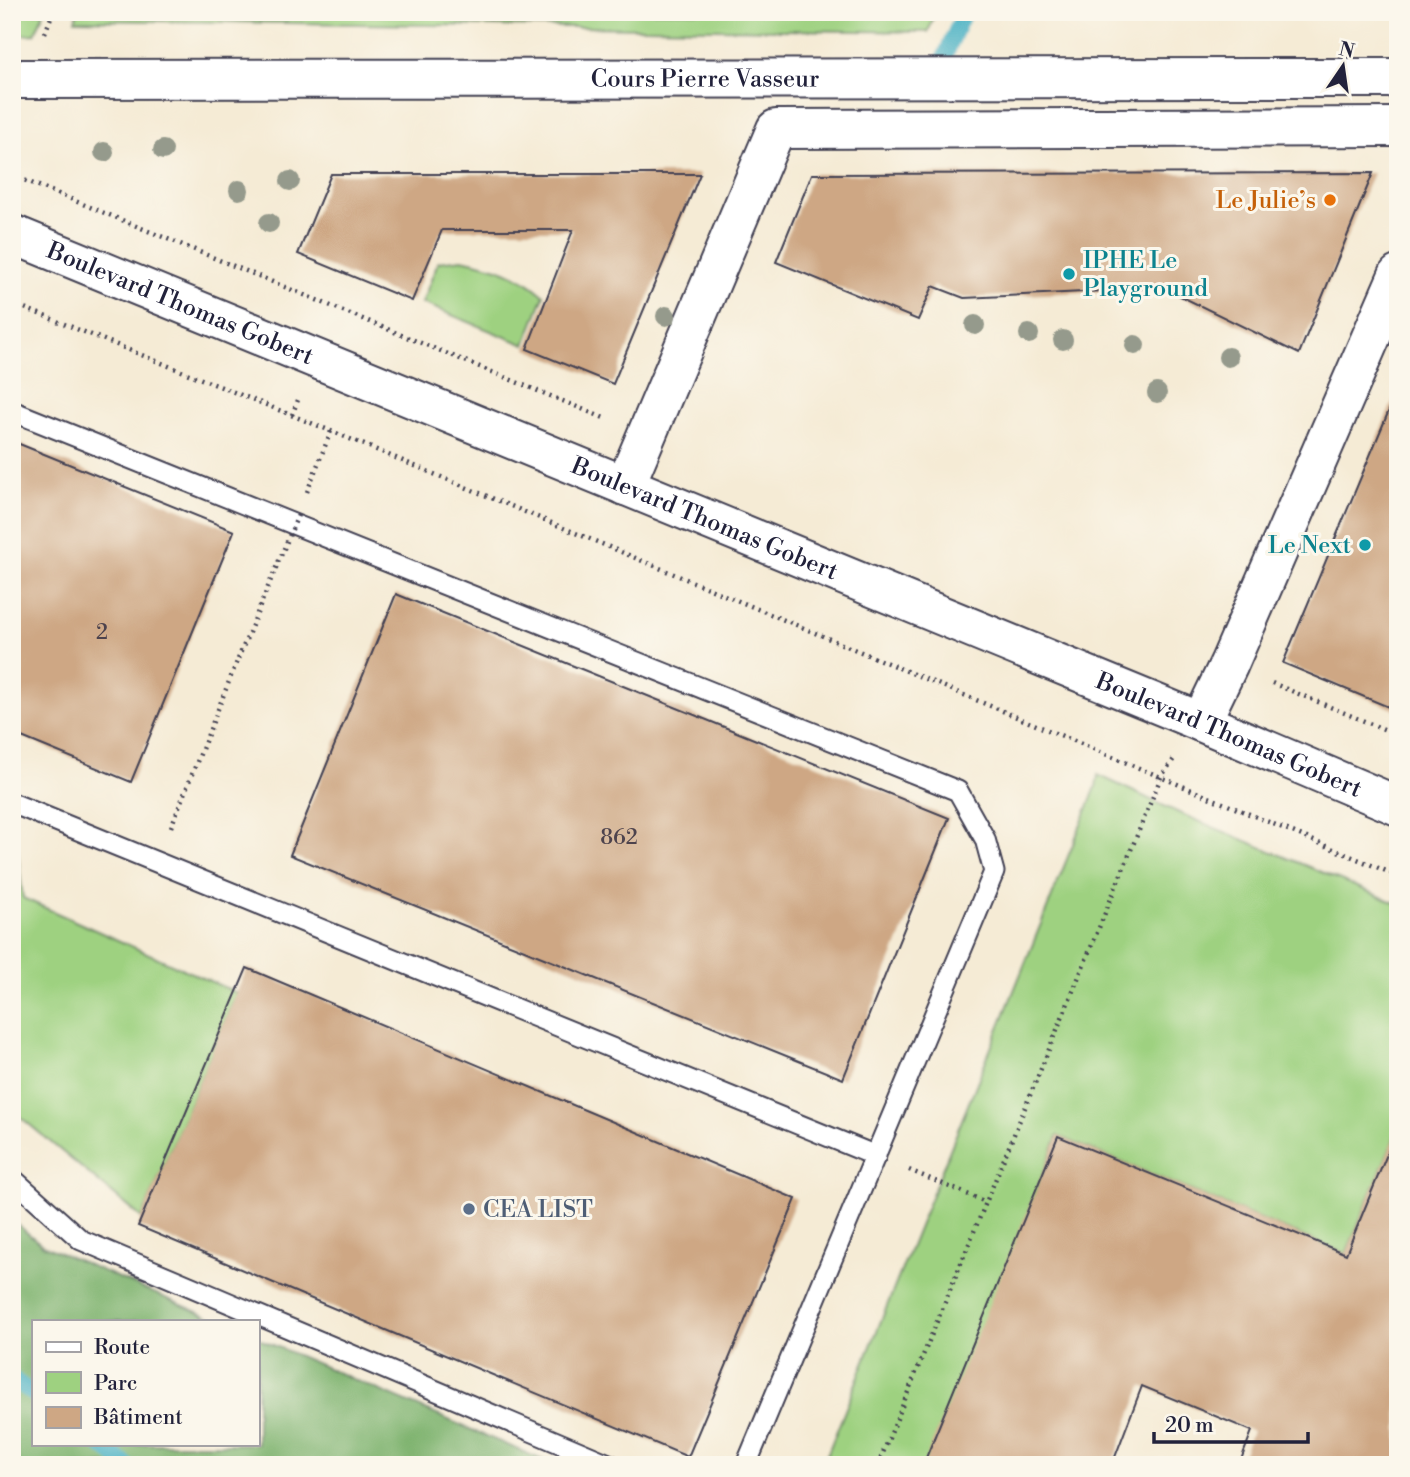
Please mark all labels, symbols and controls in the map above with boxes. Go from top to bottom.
north arrow [1308,32,1378,102]
text: N [1337,37,1357,64]
street label: Cours Pierre Vasseur [591,64,819,95]
place label: Le Julie’s [1215,186,1316,216]
marker: Le Julie’s [1322,192,1338,208]
street label: Boulevard Thomas Gobert [41,236,318,372]
place label: IPHE Le Playground [1083,246,1208,304]
marker: IPHE Le Playground [1061,266,1077,282]
street label: Boulevard Thomas Gobert [566,451,843,588]
place label: Le Next [1268,531,1352,561]
marker: Le Next [1357,537,1373,553]
house number: 2 [96,620,108,646]
street label: Boulevard Thomas Gobert [1090,666,1367,805]
house number: 862 [600,825,638,851]
place label: CEA LIST [483,1195,593,1225]
marker: CEA LIST [461,1201,477,1217]
legend [32,1320,259,1446]
text: Route [94,1335,150,1361]
text: Parc [94,1371,137,1397]
scale bar [1154,1400,1308,1444]
text: Bâtiment [93,1405,183,1431]
text: 20 m [1165,1413,1214,1439]

